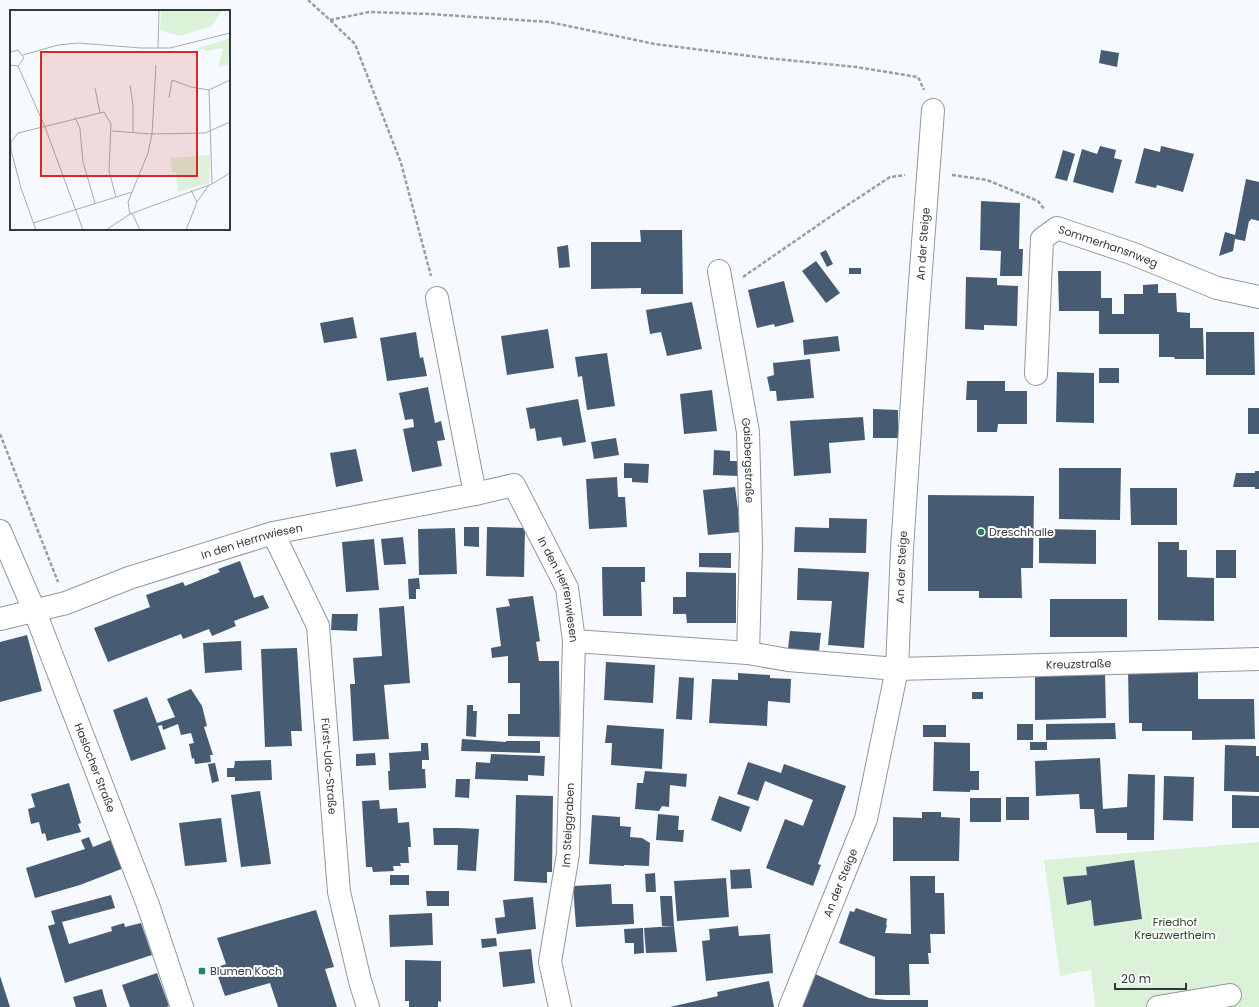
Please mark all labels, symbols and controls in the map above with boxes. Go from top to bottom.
inset map [10,10,230,230]
street label: An der Steige [912,207,934,281]
street label: Sommerhansnweg [1056,221,1160,271]
street label: Gaisbergstraße [738,416,758,504]
street label: In den Herrnwiesen [199,519,304,563]
place label: Dreschhalle [989,524,1054,540]
marker: Dreschhalle [976,527,986,537]
street label: An der Steige [892,530,911,604]
street label: In den Herrenwiesen [534,534,582,643]
street label: Kreuzstraße [1046,655,1112,673]
street label: Fürst-Udo-Straße [317,717,341,815]
street label: Haslocher Straße [71,721,120,815]
street label: Im Steiggraben [558,782,578,868]
street label: An der Steige [819,846,861,920]
park label: Friedhof Kreuzwertheim [1134,914,1216,943]
place label: Blumen Koch [210,963,282,979]
scale bar [1115,965,1186,991]
marker: Blumen Koch [197,966,207,976]
text: 20 m [1121,970,1151,987]

